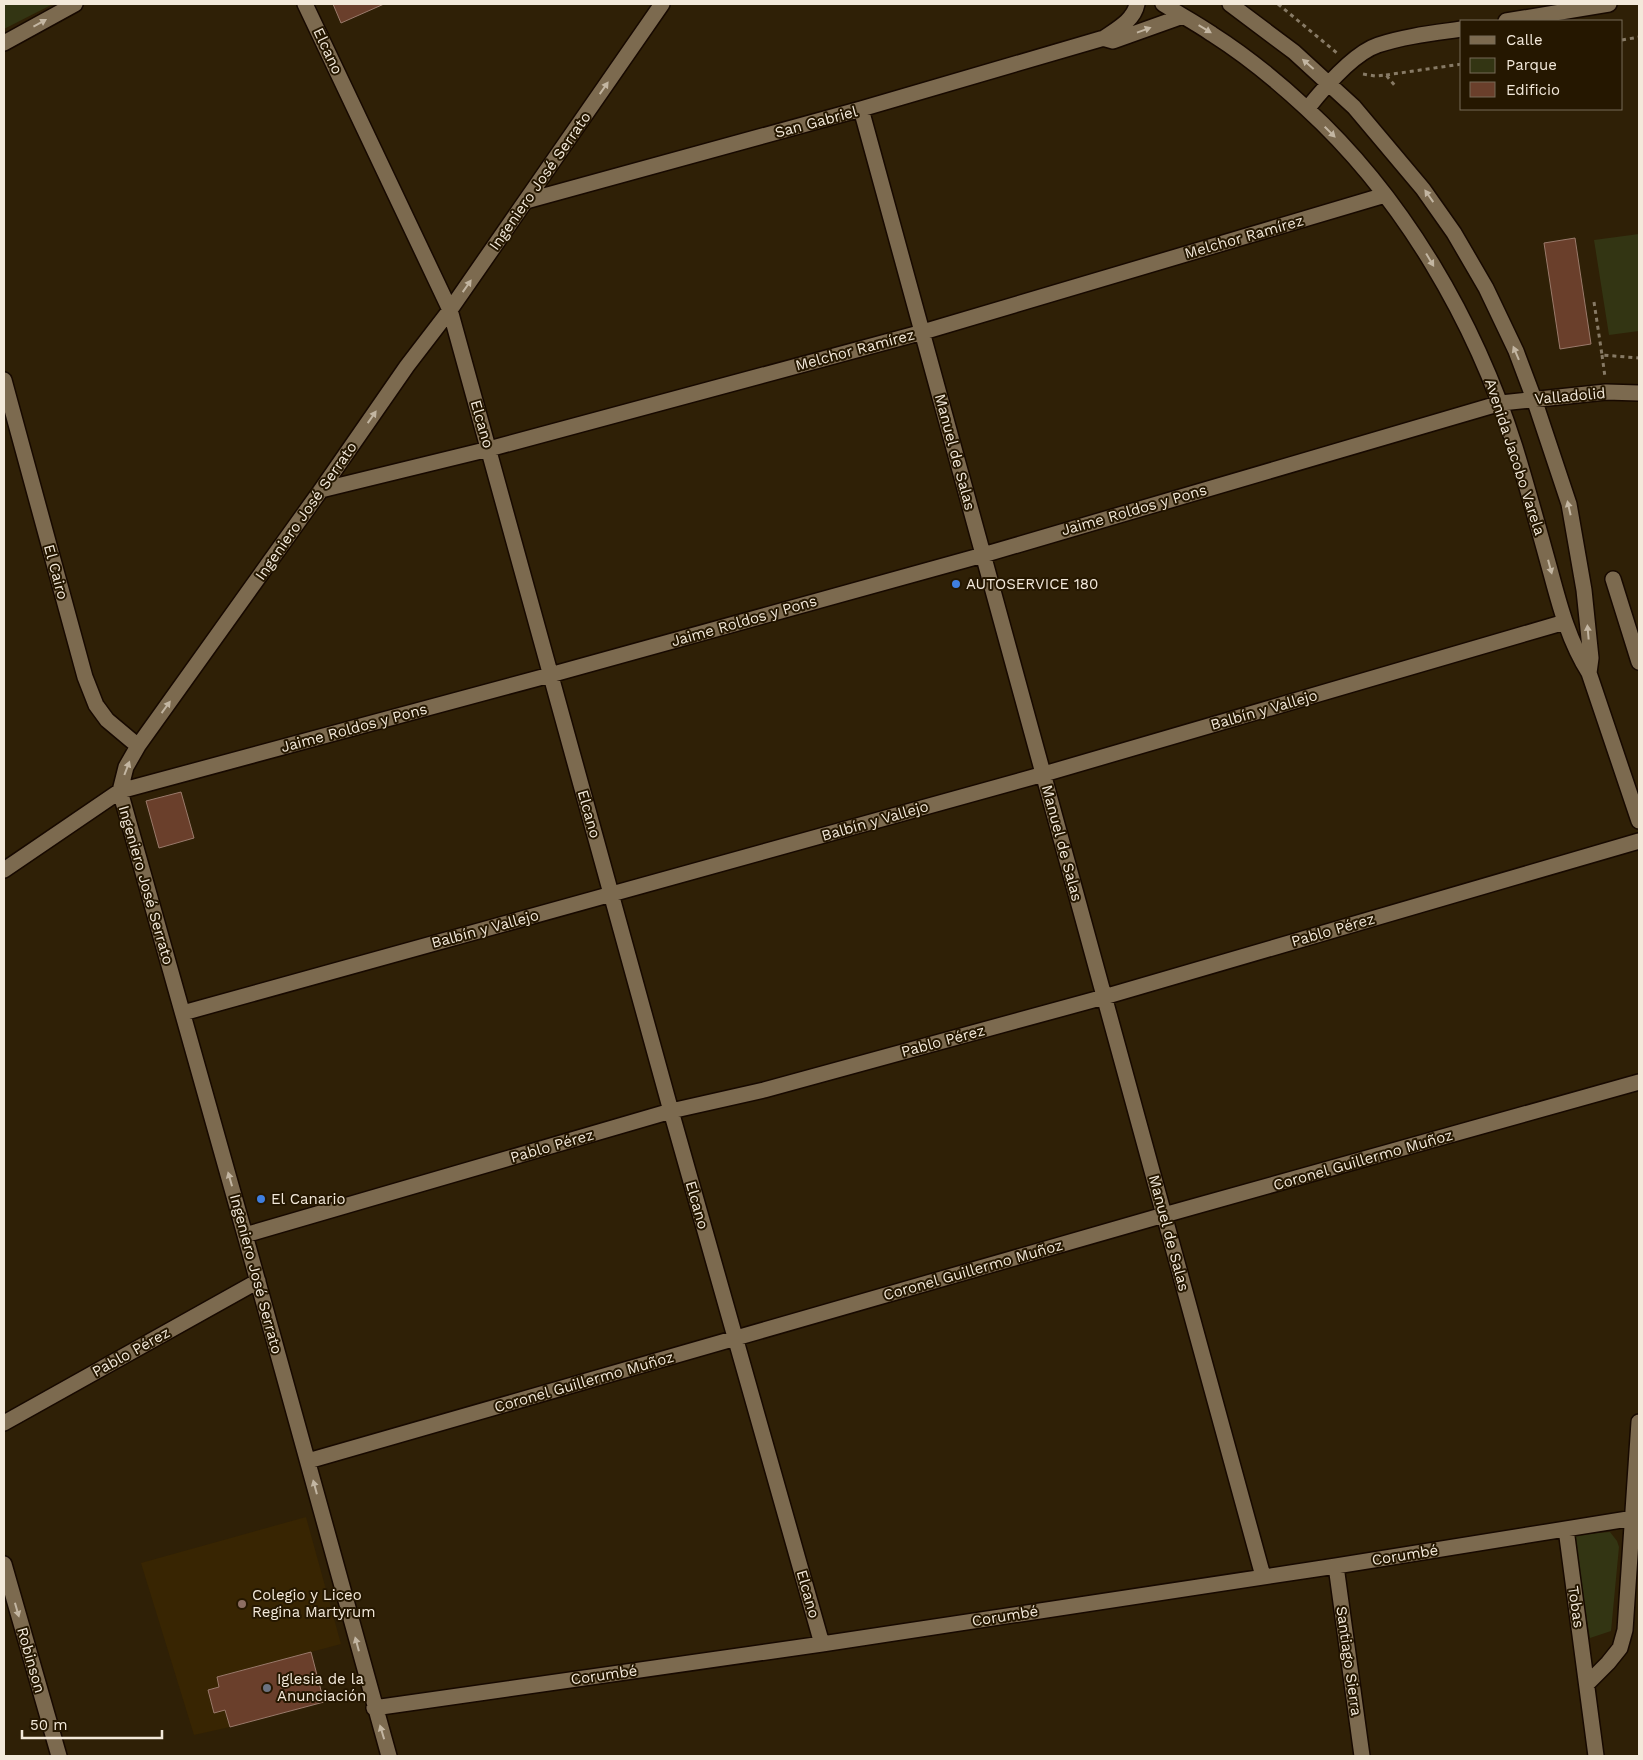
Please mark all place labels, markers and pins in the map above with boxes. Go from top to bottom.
place label: AUTOSERVICE 180 [966,575,1098,593]
marker: AUTOSERVICE 180 [950,578,962,590]
place label: El Canario [271,1190,345,1208]
marker: El Canario [255,1193,267,1205]
place label: Colegio y Liceo Regina Martyrum [252,1586,375,1621]
marker: Colegio y Liceo Regina Martyrum [236,1598,248,1610]
place label: Iglesia de la Anunciación [277,1670,366,1705]
marker: Iglesia de la Anunciación [261,1682,273,1694]

